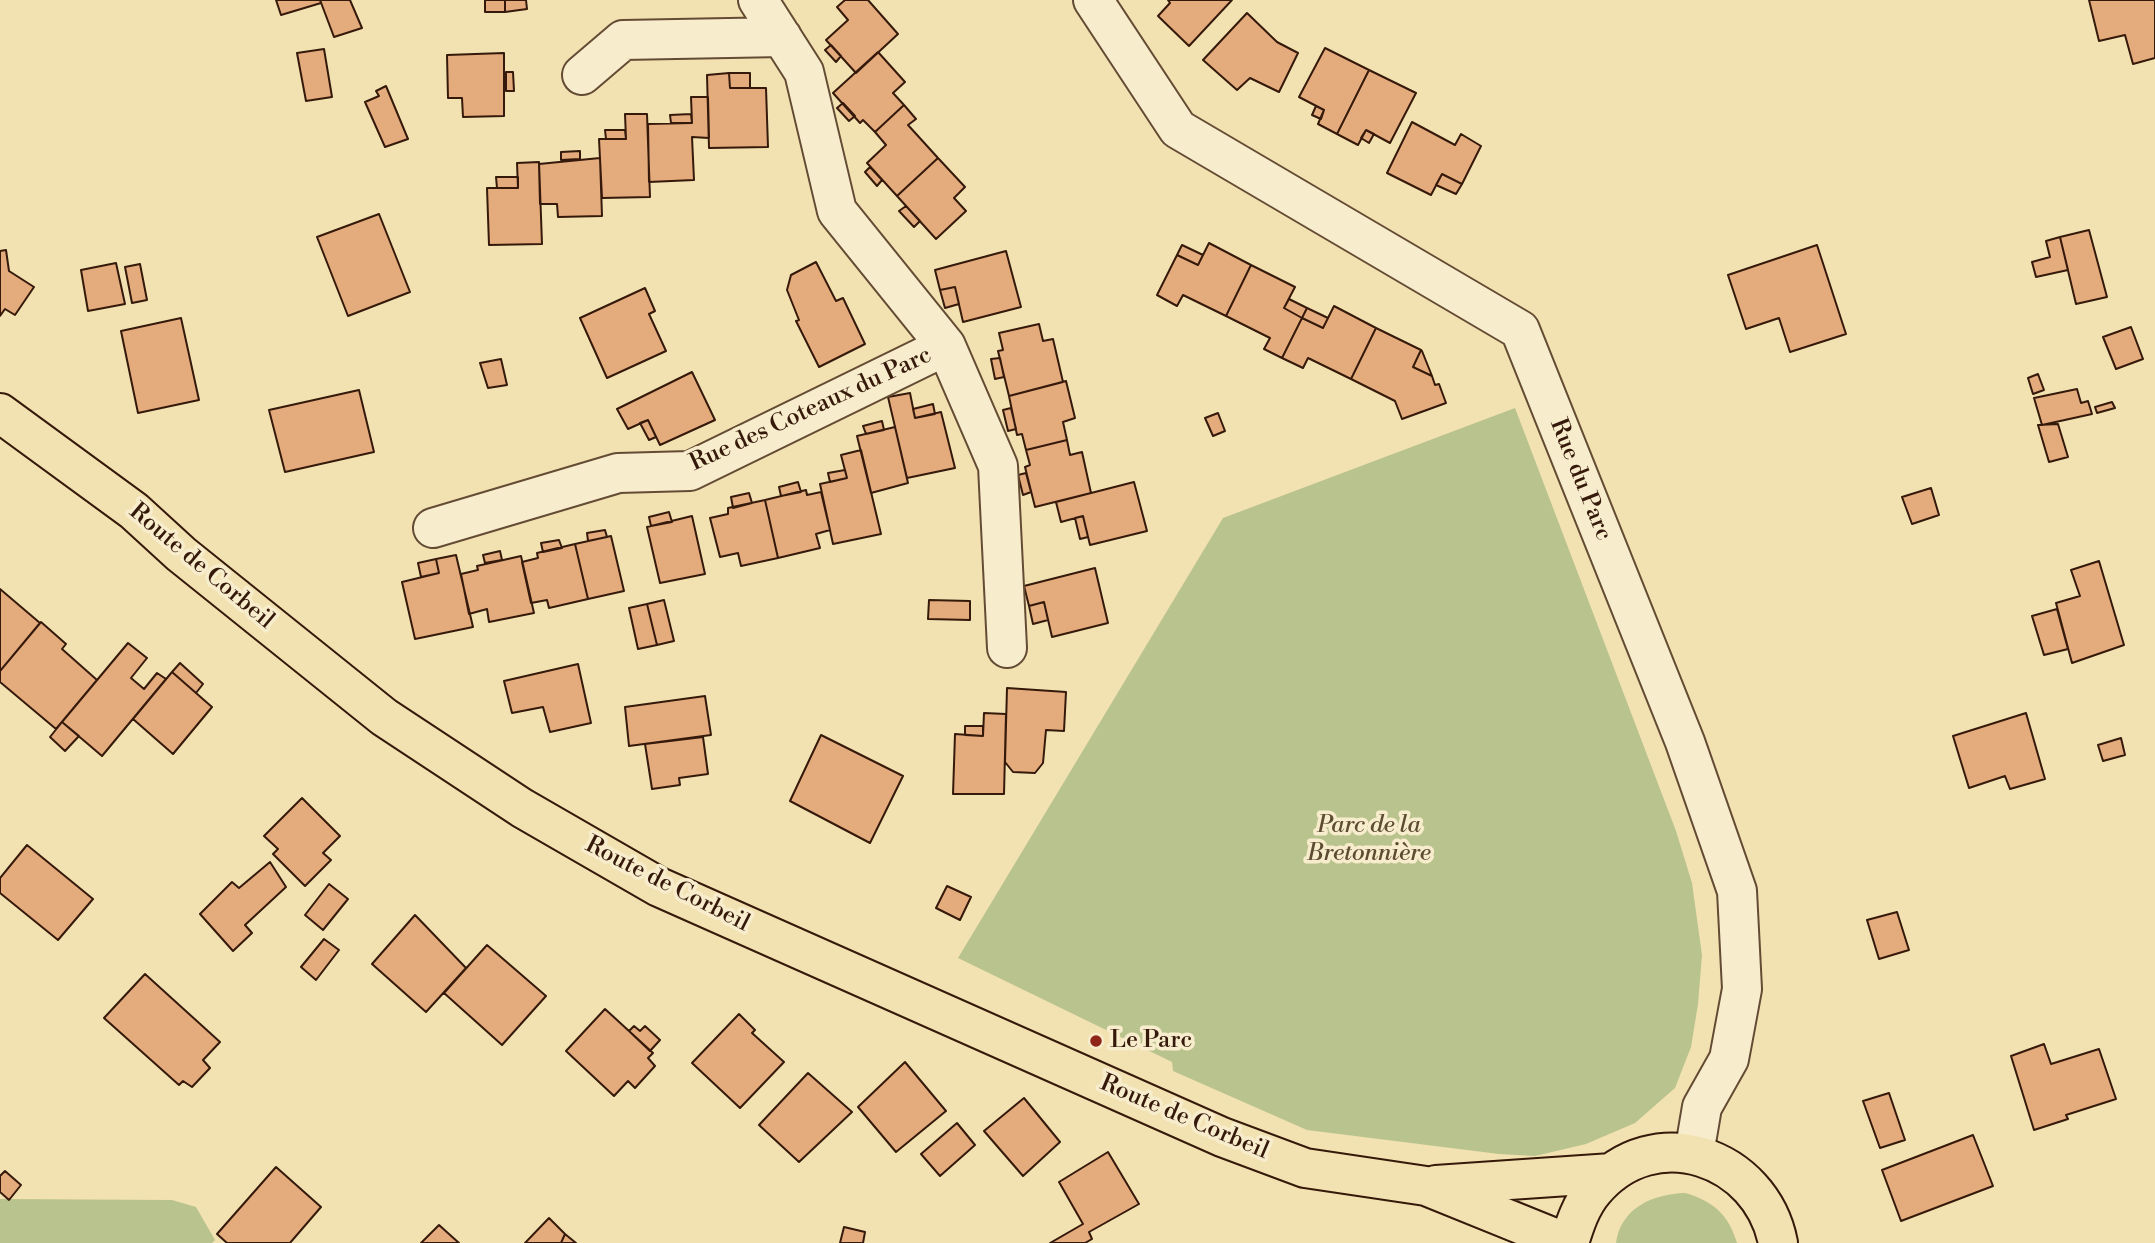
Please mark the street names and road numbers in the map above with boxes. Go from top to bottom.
street label: Rue des Coteaux du Parc [686,341,936,479]
street label: Rue du Parc [1542,415,1618,545]
street label: Route de Corbeil [123,498,279,636]
street label: Route de Corbeil [580,831,754,939]
street label: Route de Corbeil [1095,1069,1273,1167]

